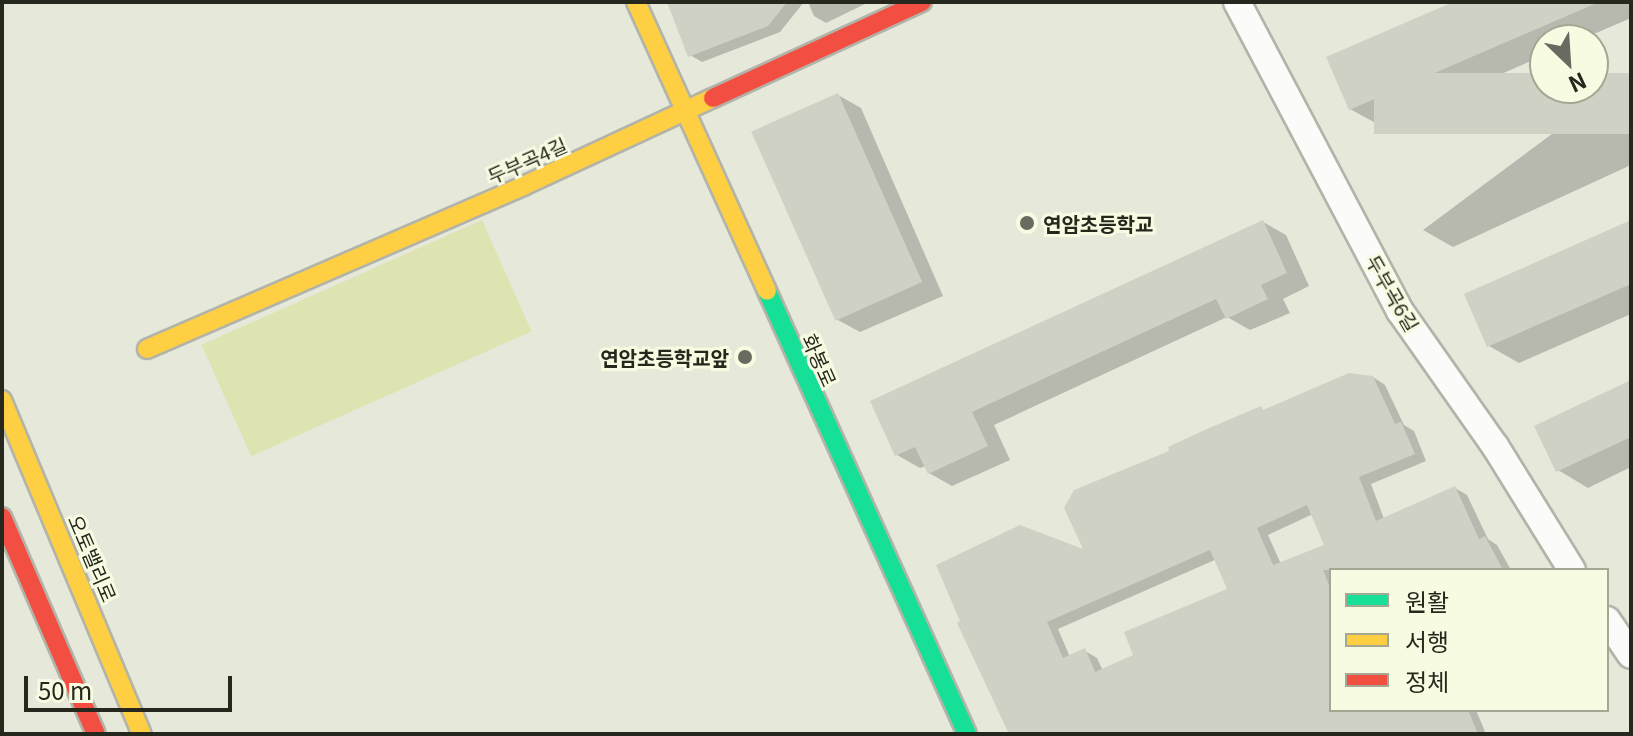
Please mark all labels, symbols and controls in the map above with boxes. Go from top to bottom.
north arrow [1529,24,1609,104]
text: N [1564,66,1593,102]
street label: 두부곡4길 [483,132,571,188]
place label: 연암초등학교 [1043,211,1153,235]
marker: 연암초등학교 [1018,214,1036,232]
street label: 두부곡6길 [1361,250,1425,336]
street label: 화봉로 [798,330,842,390]
place label: 연암초등학교앞 [600,345,729,369]
marker: 연암초등학교앞 [736,348,754,366]
street label: 오토밸리로 [64,511,122,605]
legend [1329,568,1609,712]
text: 원활 [1405,583,1449,618]
text: 서행 [1405,623,1449,658]
scale bar [28,660,236,710]
text: 정체 [1405,663,1449,698]
text: 50 m [38,672,92,707]

